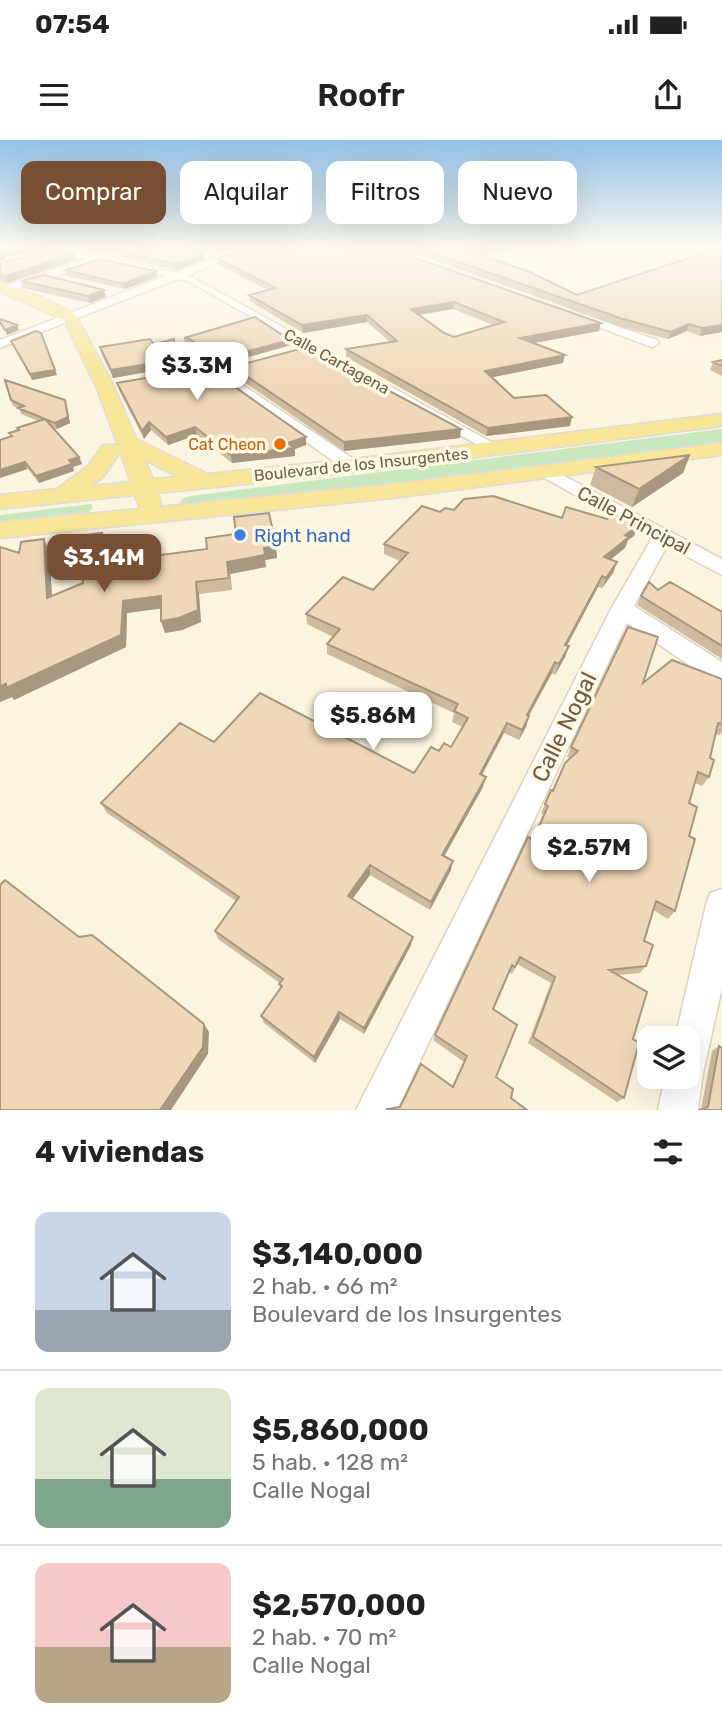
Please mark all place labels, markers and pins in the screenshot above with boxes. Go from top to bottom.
pin: $3.3M [148,342,246,402]
place label: Cat Cheon [188,435,266,454]
marker: Cat Cheon [272,436,288,452]
place label: Right hand [254,524,351,547]
marker: Right hand [232,527,248,543]
pin: $3.14M [47,534,161,594]
pin: $5.86M [316,692,430,752]
pin: $2.57M [532,824,646,884]

